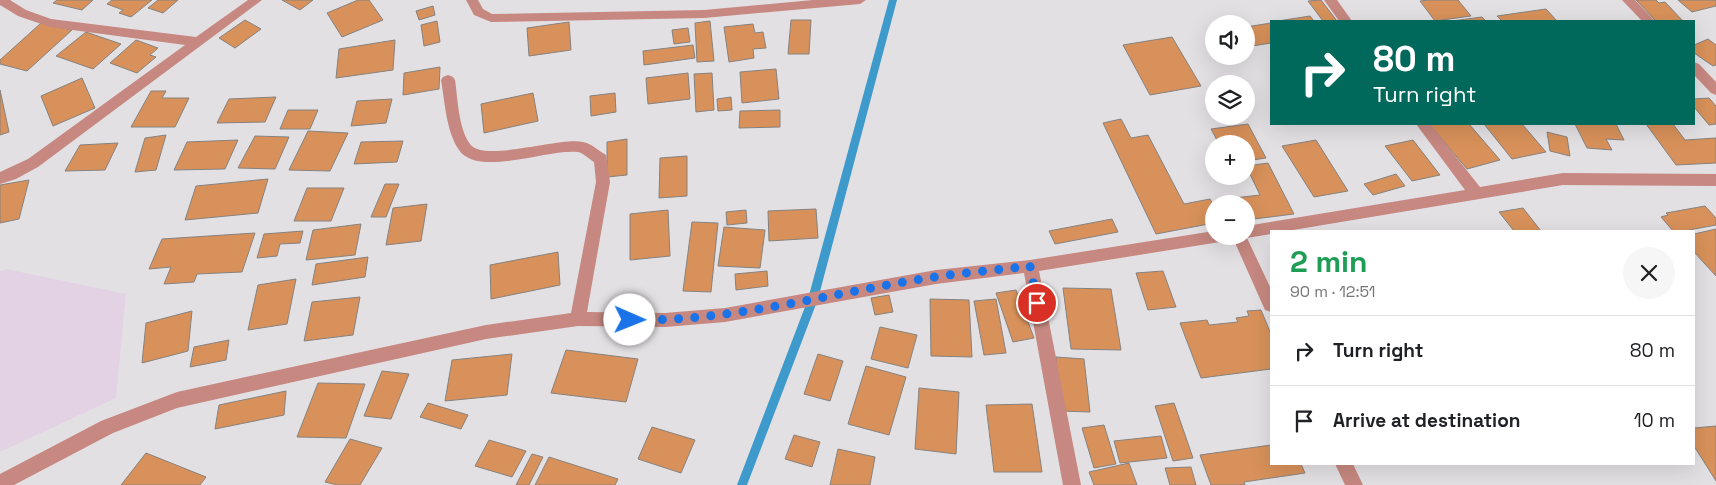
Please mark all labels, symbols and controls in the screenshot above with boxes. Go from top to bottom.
map controls [1205,15,1255,245]
button: sound [1205,15,1255,65]
text: 80 m [1373,37,1455,81]
icon: right [1290,40,1355,105]
button: layers [1205,75,1255,125]
text: Turn right [1373,80,1476,108]
button: + [1205,135,1255,185]
button: − [1205,195,1255,245]
text: 2 min [1290,242,1368,281]
button: close [1623,247,1675,299]
text: 90 m · 12:51 [1290,281,1376,302]
pin [1016,282,1058,324]
icon: arrive [1023,289,1051,317]
position arrow [603,293,655,345]
icon: right [1290,337,1318,365]
text: Turn right [1333,338,1423,363]
text: 80 m [1630,338,1675,363]
icon: arrive [1290,407,1318,435]
text: Arrive at destination [1333,408,1521,433]
text: 10 m [1634,408,1675,433]

